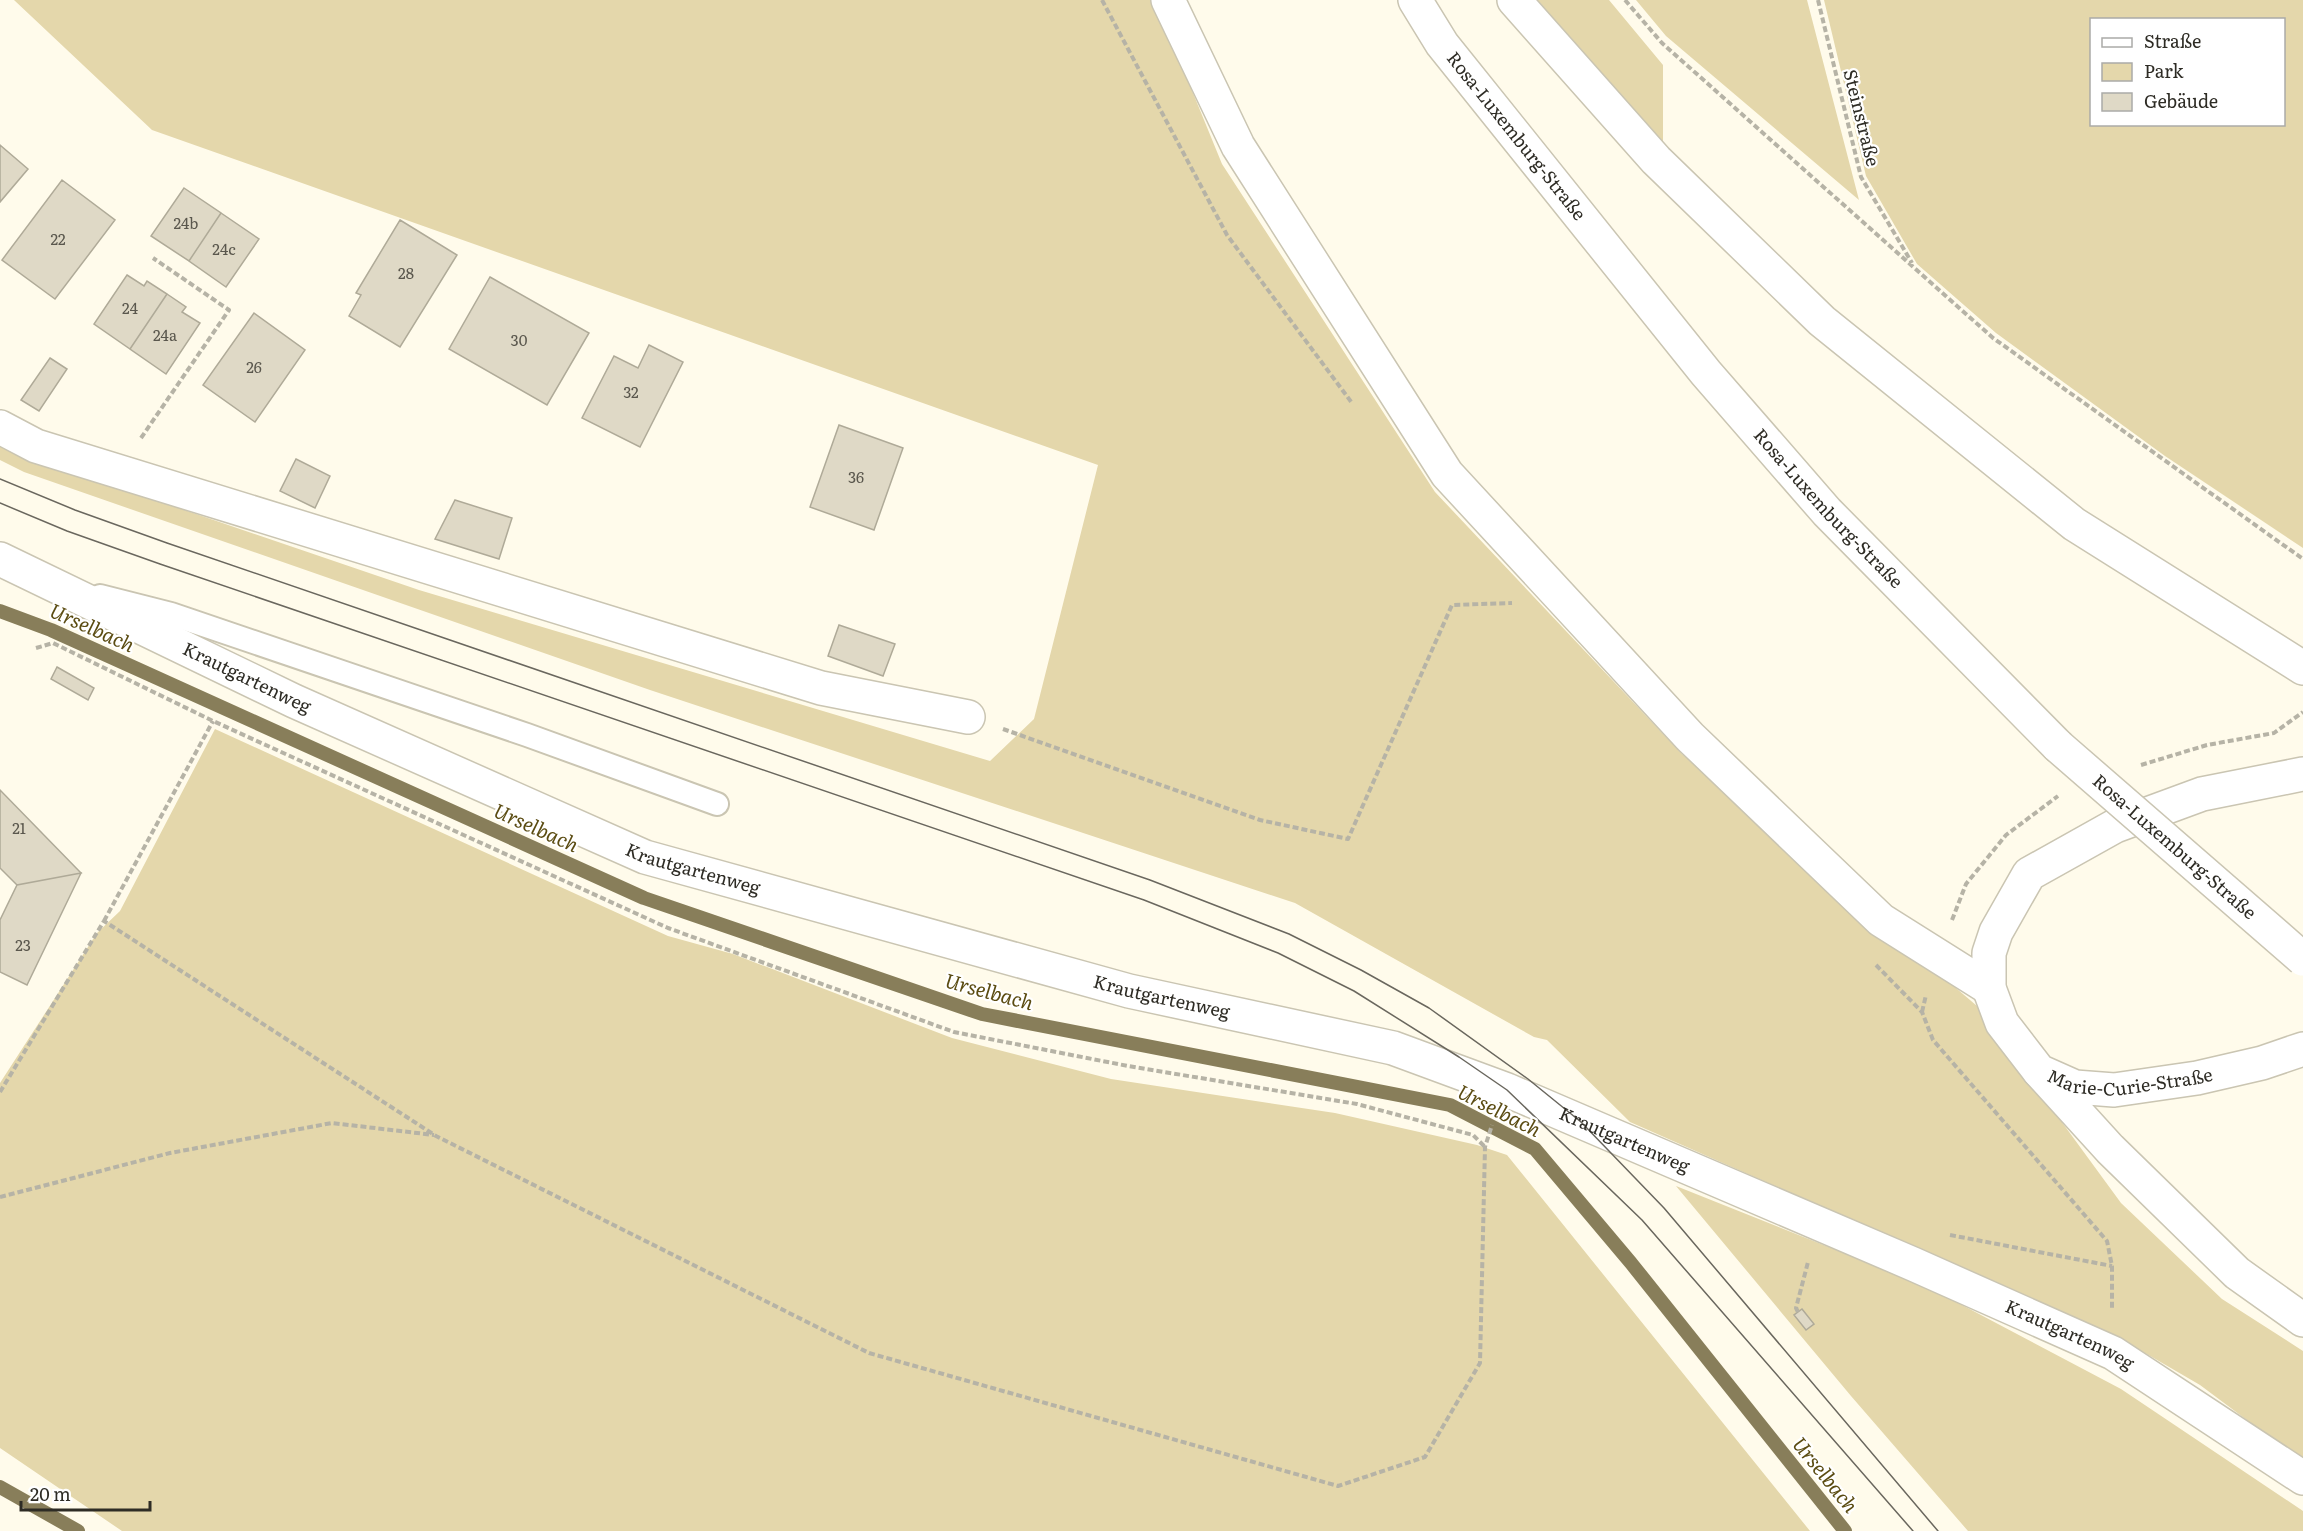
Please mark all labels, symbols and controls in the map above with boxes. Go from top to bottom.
legend [2090,18,2285,126]
text: Straße [2144,27,2201,54]
street label: Rosa-Luxemburg-Straße [1441,45,1593,226]
text: Park [2144,57,2185,84]
street label: Steinstraße [1837,66,1888,169]
text: Gebäude [2144,87,2218,114]
house number: 24b [174,211,198,234]
house number: 22 [50,227,66,250]
house number: 24c [212,237,236,260]
house number: 28 [398,261,414,284]
house number: 24 [122,296,138,319]
house number: 24a [153,323,178,346]
house number: 30 [511,328,528,351]
house number: 26 [246,355,262,378]
house number: 32 [623,380,639,403]
street label: Rosa-Luxemburg-Straße [1748,422,1910,594]
house number: 36 [848,465,864,488]
water label: Urselbach [46,594,140,658]
street label: Krautgartenweg [179,634,317,719]
street label: Rosa-Luxemburg-Straße [2087,767,2263,925]
water label: Urselbach [490,794,584,858]
house number: 21 [12,816,26,839]
street label: Krautgartenweg [621,835,765,901]
house number: 23 [15,933,31,956]
water label: Urselbach [942,964,1037,1016]
street label: Krautgartenweg [1090,967,1234,1025]
street label: Marie-Curie-Straße [2043,1060,2215,1102]
water label: Urselbach [1453,1075,1547,1143]
street label: Krautgartenweg [1555,1099,1695,1179]
street label: Krautgartenweg [2001,1292,2141,1376]
water label: Urselbach [1787,1429,1867,1518]
scale bar [21,1474,150,1512]
text: 20 m [30,1480,71,1507]

